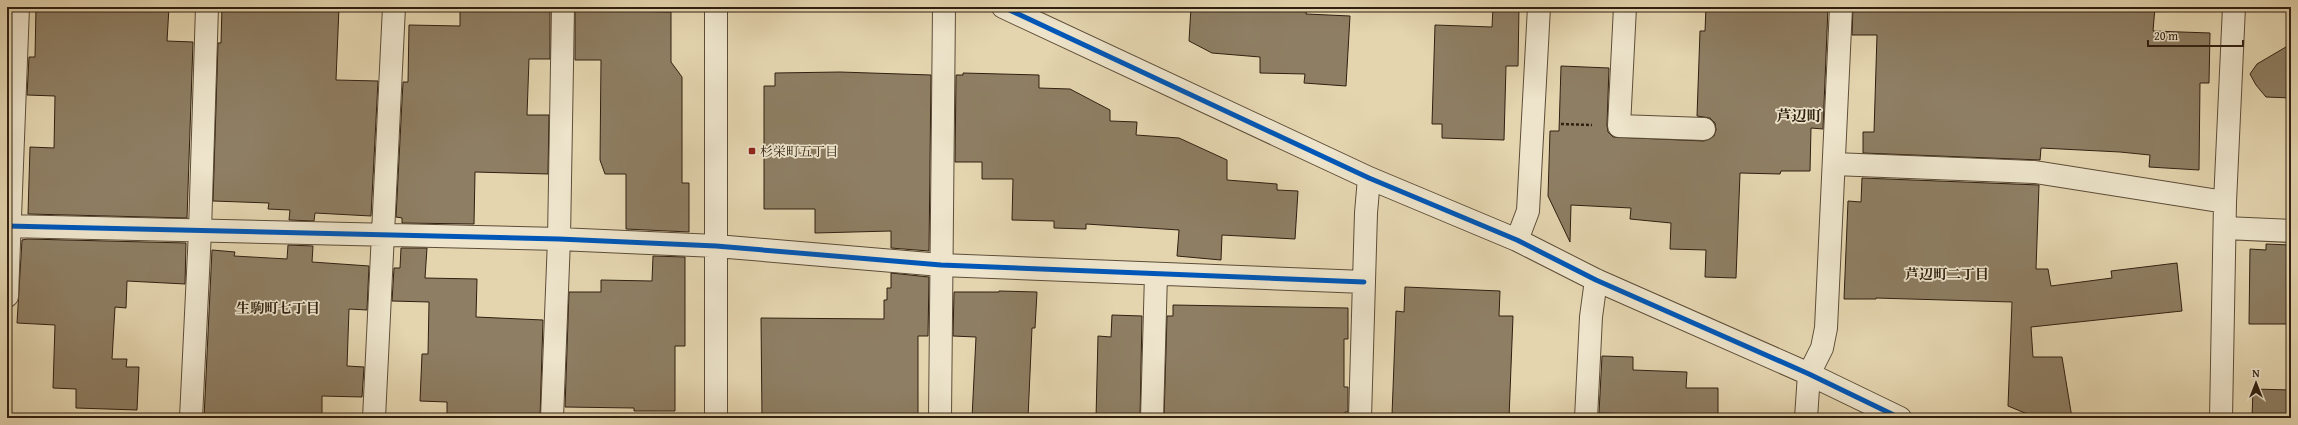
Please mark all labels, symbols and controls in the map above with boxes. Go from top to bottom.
scale bar [2148,22,2243,48]
text: 20 m [2154,27,2178,44]
district label: 芦辺町 [1776,105,1822,126]
place label: 杉栄町五丁目 [760,142,838,161]
marker: 杉栄町五丁目 [747,146,757,156]
district label: 芦辺町二丁目 [1905,264,1989,284]
district label: 生駒町七丁目 [236,298,320,318]
north arrow [2236,363,2276,403]
text: N [2252,365,2260,381]

